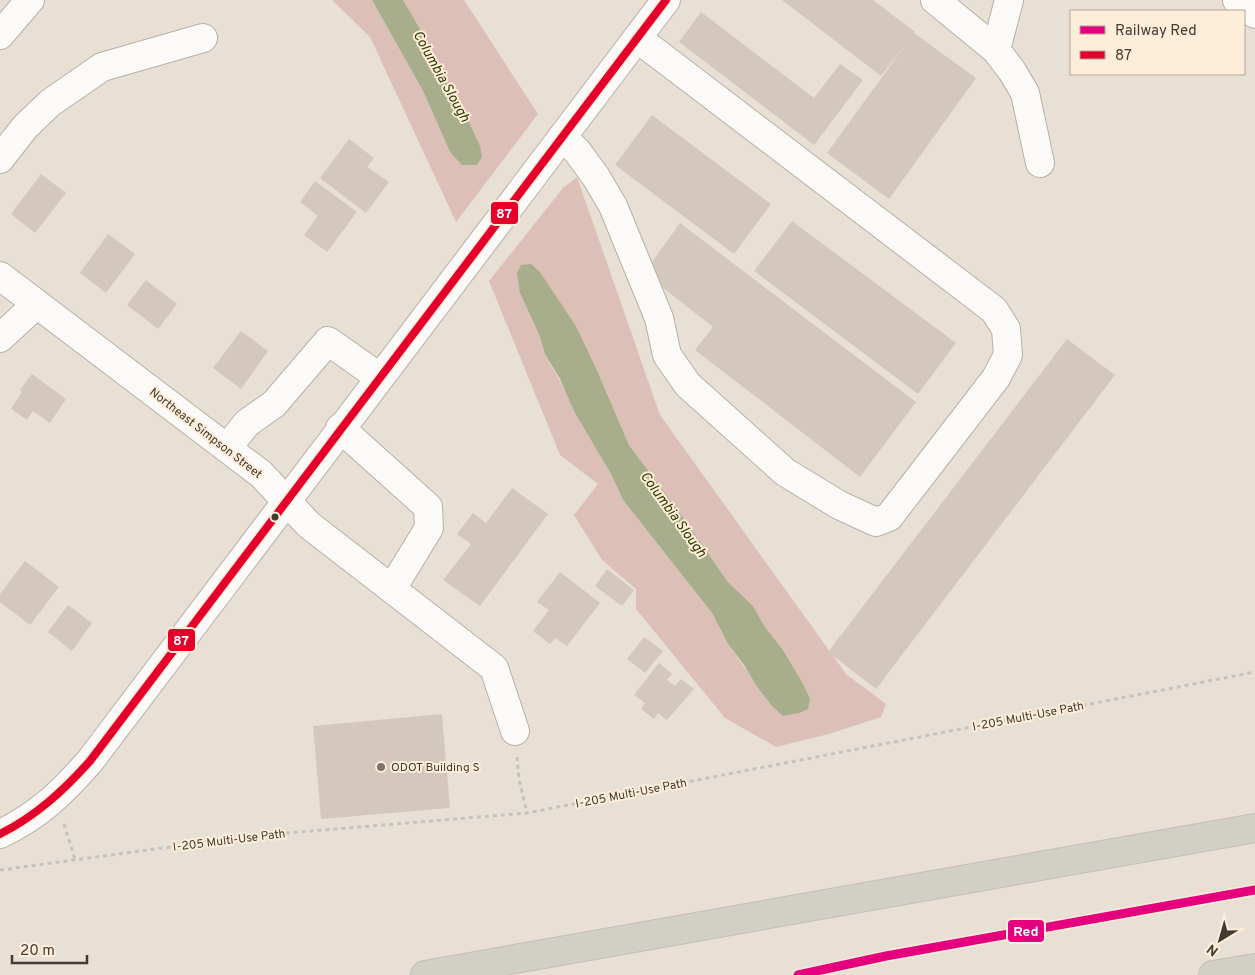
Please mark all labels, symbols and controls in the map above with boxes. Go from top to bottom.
legend [1070,10,1245,75]
text: Railway Red [1115,22,1197,41]
water label: Columbia Slough [409,28,473,126]
text: 87 [1115,47,1132,66]
line badge: 87 [490,201,519,225]
text: 87 [496,206,512,223]
street label: Northeast Simpson Street [146,385,265,483]
water label: Columbia Slough [636,469,710,561]
unlabelled marker [270,512,280,522]
line badge: 87 [167,628,196,652]
text: 87 [173,633,189,650]
street label: I-205 Multi-Use Path [971,698,1085,736]
place label: ODOT Building S [391,760,480,776]
marker: ODOT Building S [375,761,387,773]
street label: I-205 Multi-Use Path [574,775,688,813]
street label: I-205 Multi-Use Path [172,826,286,856]
north arrow [1195,915,1245,965]
line badge: Red [1007,919,1045,943]
text: Red [1013,924,1039,941]
scale bar [12,932,88,964]
text: N [1204,939,1222,959]
text: 20 m [20,942,55,961]

